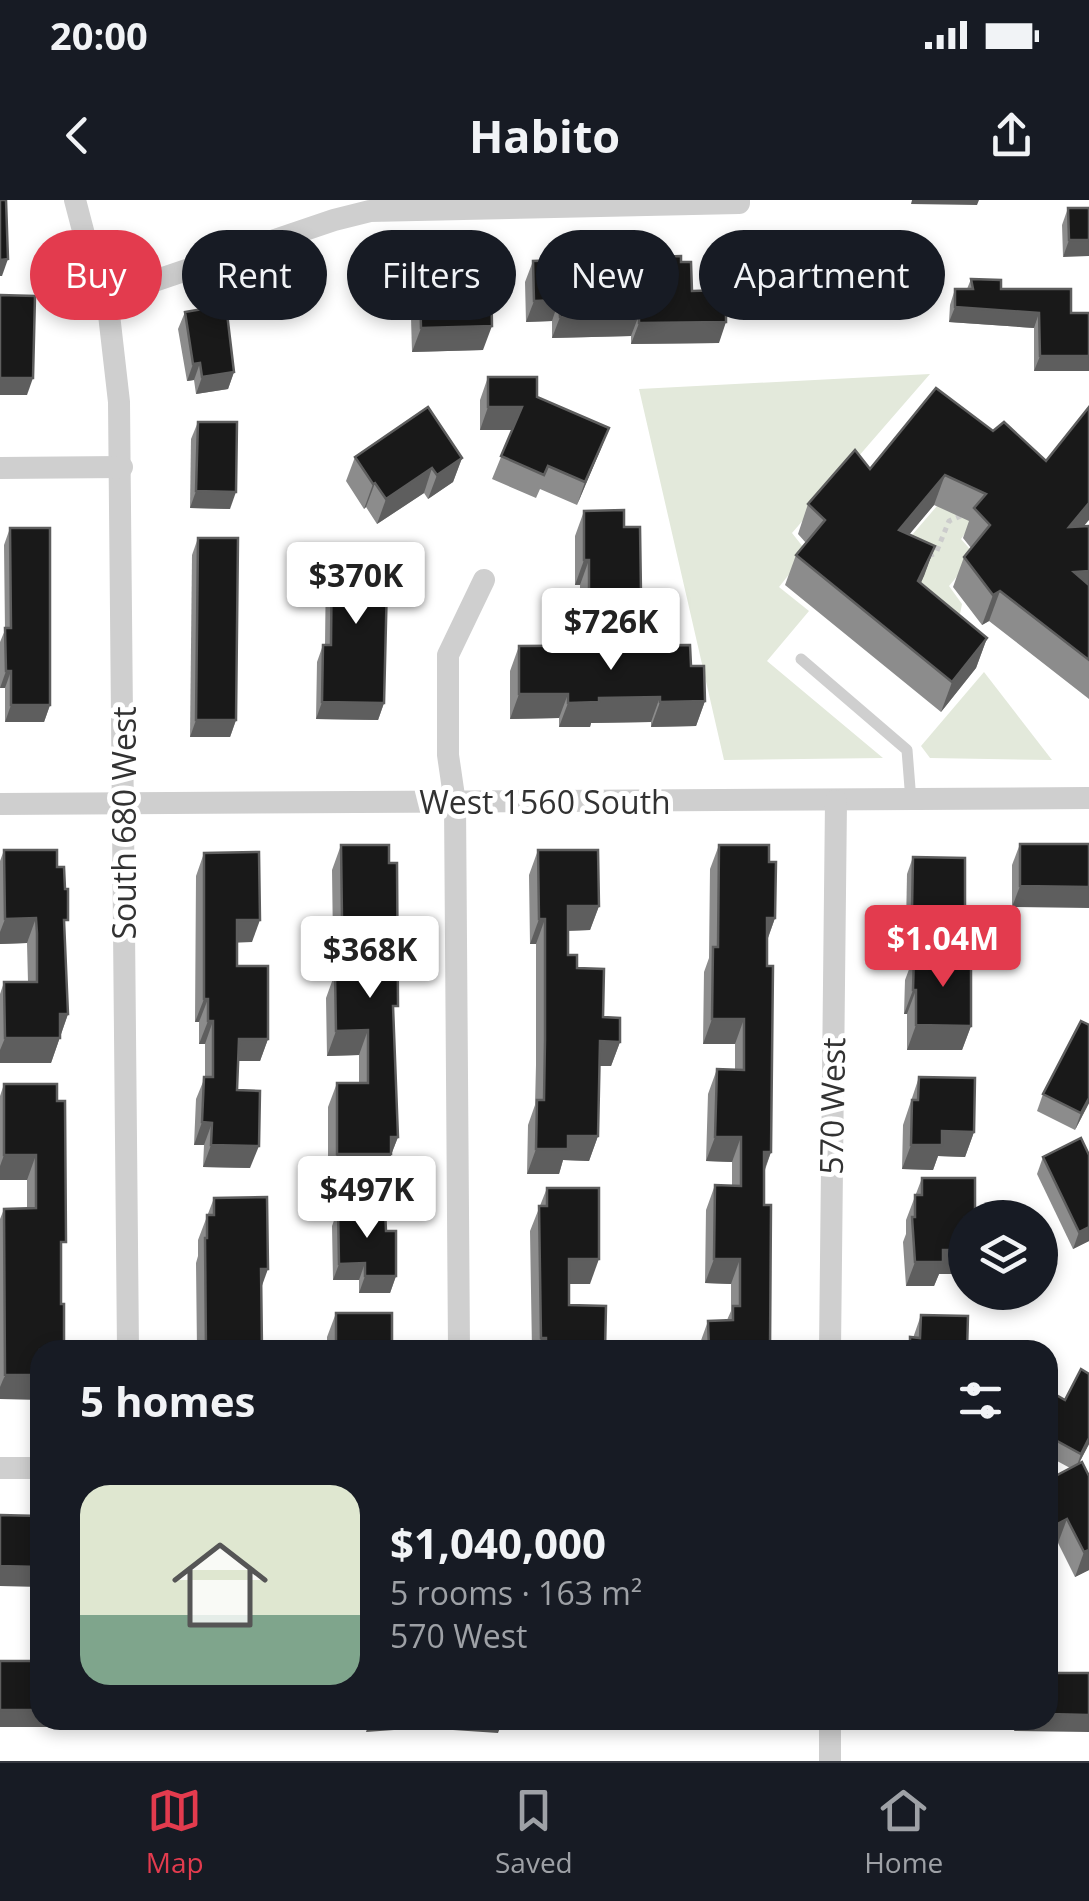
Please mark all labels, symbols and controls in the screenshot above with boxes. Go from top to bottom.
text: 20:00 [50,9,148,61]
text: Habito [469,105,620,166]
icon: back [50,108,105,163]
icon: share [984,108,1039,163]
chip: Buy [30,230,162,320]
chip: Rent [182,230,327,320]
chip: Filters [347,230,516,320]
chip: New [536,230,679,320]
chip: Apartment [699,230,945,320]
pin: $370K [286,542,426,627]
text: $370K [309,553,403,596]
pin: $726K [541,588,681,673]
text: $726K [564,599,658,642]
street label: South 680 West [102,706,145,940]
street label: West 1560 South [419,780,671,823]
pin: $1.04M [862,905,1024,990]
pin: $368K [300,916,440,1001]
text: $1.04M [887,916,999,959]
text: $368K [323,927,417,970]
street label: 570 West [809,1037,854,1175]
pin: $497K [297,1156,437,1241]
text: $497K [320,1167,414,1210]
map controls [948,1200,1058,1310]
button: layers [948,1200,1058,1310]
text: 5 homes [80,1372,255,1429]
icon: filters [953,1373,1008,1428]
text: $1,040,000 [390,1514,606,1571]
icon: home [160,1525,280,1645]
text: 5 rooms · 163 m² [390,1571,642,1614]
text: 570 West [390,1614,527,1657]
tab: Map [146,1783,204,1881]
tab: Saved [495,1783,573,1881]
tab: Home [864,1783,943,1881]

